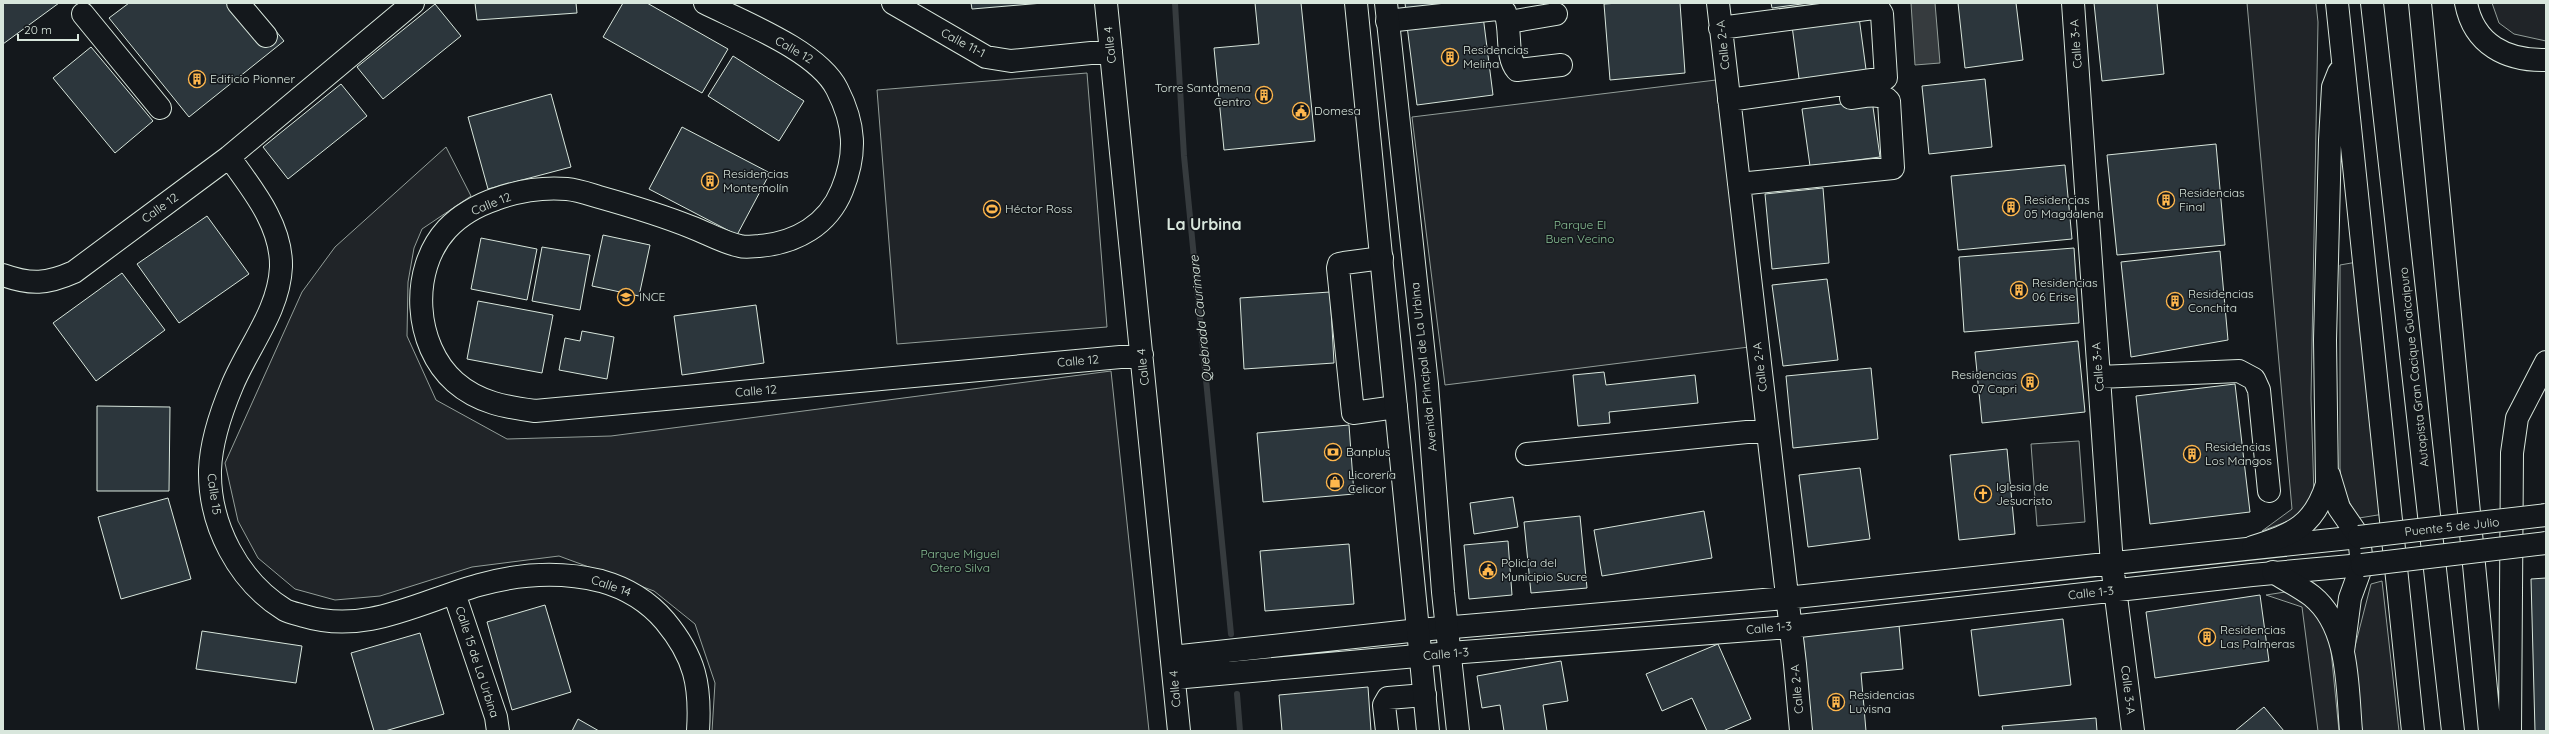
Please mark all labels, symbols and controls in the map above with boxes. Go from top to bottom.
scale bar [18,16,78,42]
street label: Calle 2-A [1712,19,1733,71]
street label: Calle 3-A [2066,19,2085,69]
text: 20 m [24,22,52,37]
street label: Calle 11-1 [939,25,988,60]
street label: Calle 4 [1100,26,1119,64]
street label: Calle 12 [772,33,816,67]
place label: Residencias Melina [1463,42,1529,71]
building icon: Residencias Melina [1440,47,1460,67]
building icon: Edificio Pionner [187,69,207,89]
place label: Edificio Pionner [210,71,295,86]
place label: Torre Santomena Centro [1155,80,1251,109]
building icon: Torre Santomena Centro [1254,85,1274,105]
public building icon: Domesa [1291,101,1311,121]
place label: Domesa [1314,103,1361,118]
place label: Residencias Montemolín [723,166,789,195]
building icon: Residencias Montemolín [700,171,720,191]
place label: Residencias Final [2179,185,2245,214]
street label: Calle 12 [138,189,181,226]
street label: Calle 12 [469,189,513,218]
building icon: Residencias Final [2156,190,2176,210]
place label: Residencias 05 Magdalena [2024,192,2104,221]
building icon: Residencias 05 Magdalena [2001,197,2021,217]
sports icon: Héctor Ross [982,199,1002,219]
place label: Héctor Ross [1005,201,1073,216]
district label: La Urbina [1166,214,1242,234]
park label: Parque El Buen Vecino [1545,217,1615,246]
water label: Quebrada Caurimare [1185,254,1215,383]
street label: Autopista Gran Cacique Guaicaipuro [2396,266,2431,468]
place label: Residencias 06 Erise [2032,275,2098,304]
building icon: Residencias 06 Erise [2009,280,2029,300]
street label: Avenida Principal de La Urbina [1407,282,1440,452]
place label: Residencias Conchita [2188,286,2254,315]
school or university icon: INCE [616,287,636,307]
place label: INCE [639,289,666,304]
building icon: Residencias Conchita [2165,291,2185,311]
street label: Calle 2-A [1749,341,1770,393]
street label: Calle 3-A [2088,342,2107,392]
street label: Calle 4 [1133,348,1152,386]
street label: Calle 12 [1057,351,1100,370]
place label: Residencias 07 Capri [1951,367,2017,396]
building icon: Residencias 07 Capri [2020,372,2040,392]
street label: Calle 12 [735,381,778,400]
place label: Residencias Los Mangos [2205,439,2272,468]
bank icon: Banplus [1323,442,1343,462]
place label: Banplus [1346,444,1391,459]
building icon: Residencias Los Mangos [2182,444,2202,464]
place label: Licorería Celicor [1348,467,1396,496]
street label: Calle 15 [204,472,225,516]
shop icon: Licorería Celicor [1325,472,1345,492]
place label: Iglesia de Jesucristo [1996,479,2052,508]
church icon: Iglesia de Jesucristo [1973,484,1993,504]
street label: Puente 5 de Julio [2404,514,2500,539]
park label: Parque Miguel Otero Silva [920,546,1000,575]
place label: Policía del Municipio Sucre [1501,555,1588,584]
public building icon: Policía del Municipio Sucre [1478,560,1498,580]
street label: Calle 14 [589,572,633,599]
street label: Calle 1-3 [2067,583,2115,602]
street label: Calle 15 de La Urbina [452,604,503,719]
street label: Calle 1-3 [1745,618,1793,637]
place label: Residencias Las Palmeras [2220,622,2295,651]
building icon: Residencias Las Palmeras [2197,627,2217,647]
street label: Calle 1-3 [1422,644,1470,663]
street label: Calle 2-A [1787,663,1806,714]
street label: Calle 3-A [2118,665,2139,716]
street label: Calle 4 [1165,670,1184,708]
place label: Residencias Luvisna [1849,687,1915,716]
building icon: Residencias Luvisna [1826,692,1846,712]

